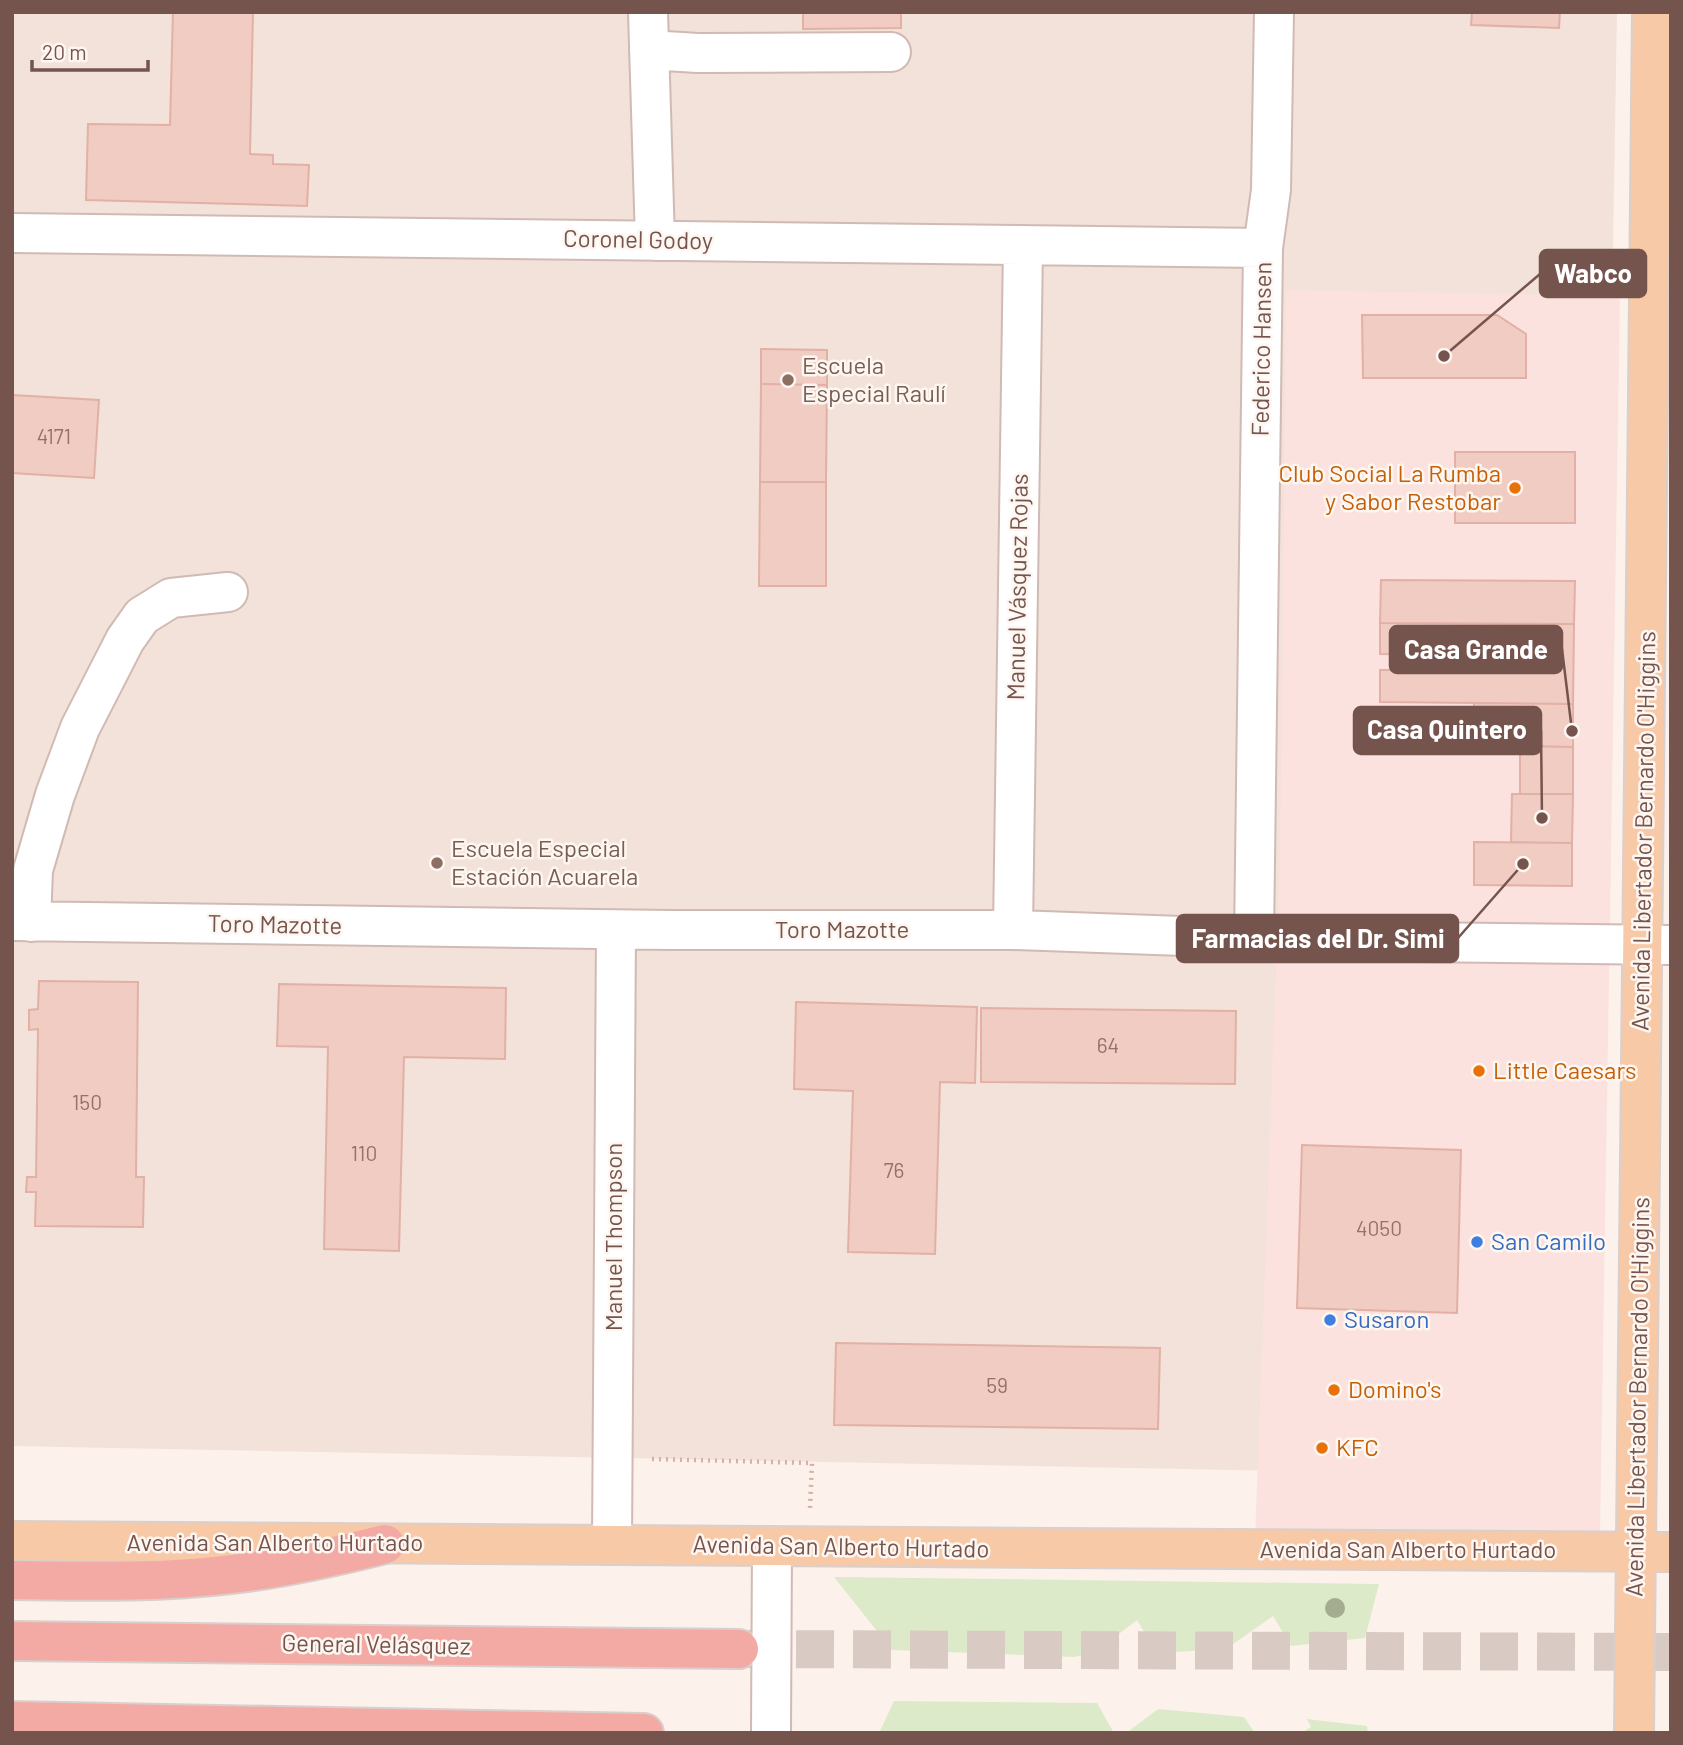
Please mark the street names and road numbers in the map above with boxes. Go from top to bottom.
street label: Coronel Godoy [563,223,713,254]
street label: Federico Hansen [1244,261,1277,437]
street label: Manuel Vásquez Rojas [1000,473,1033,701]
street label: Avenida Libertador Bernardo O'Higgins [1625,631,1660,1031]
street label: Toro Mazotte [208,908,343,939]
street label: Toro Mazotte [775,914,909,943]
street label: Manuel Thompson [598,1143,627,1331]
street label: Avenida Libertador Bernardo O'Higgins [1619,1197,1654,1597]
street label: Avenida San Alberto Hurtado [127,1527,423,1556]
street label: Avenida San Alberto Hurtado [692,1528,990,1563]
street label: Avenida San Alberto Hurtado [1260,1534,1556,1563]
street label: General Velásquez [281,1627,471,1660]

